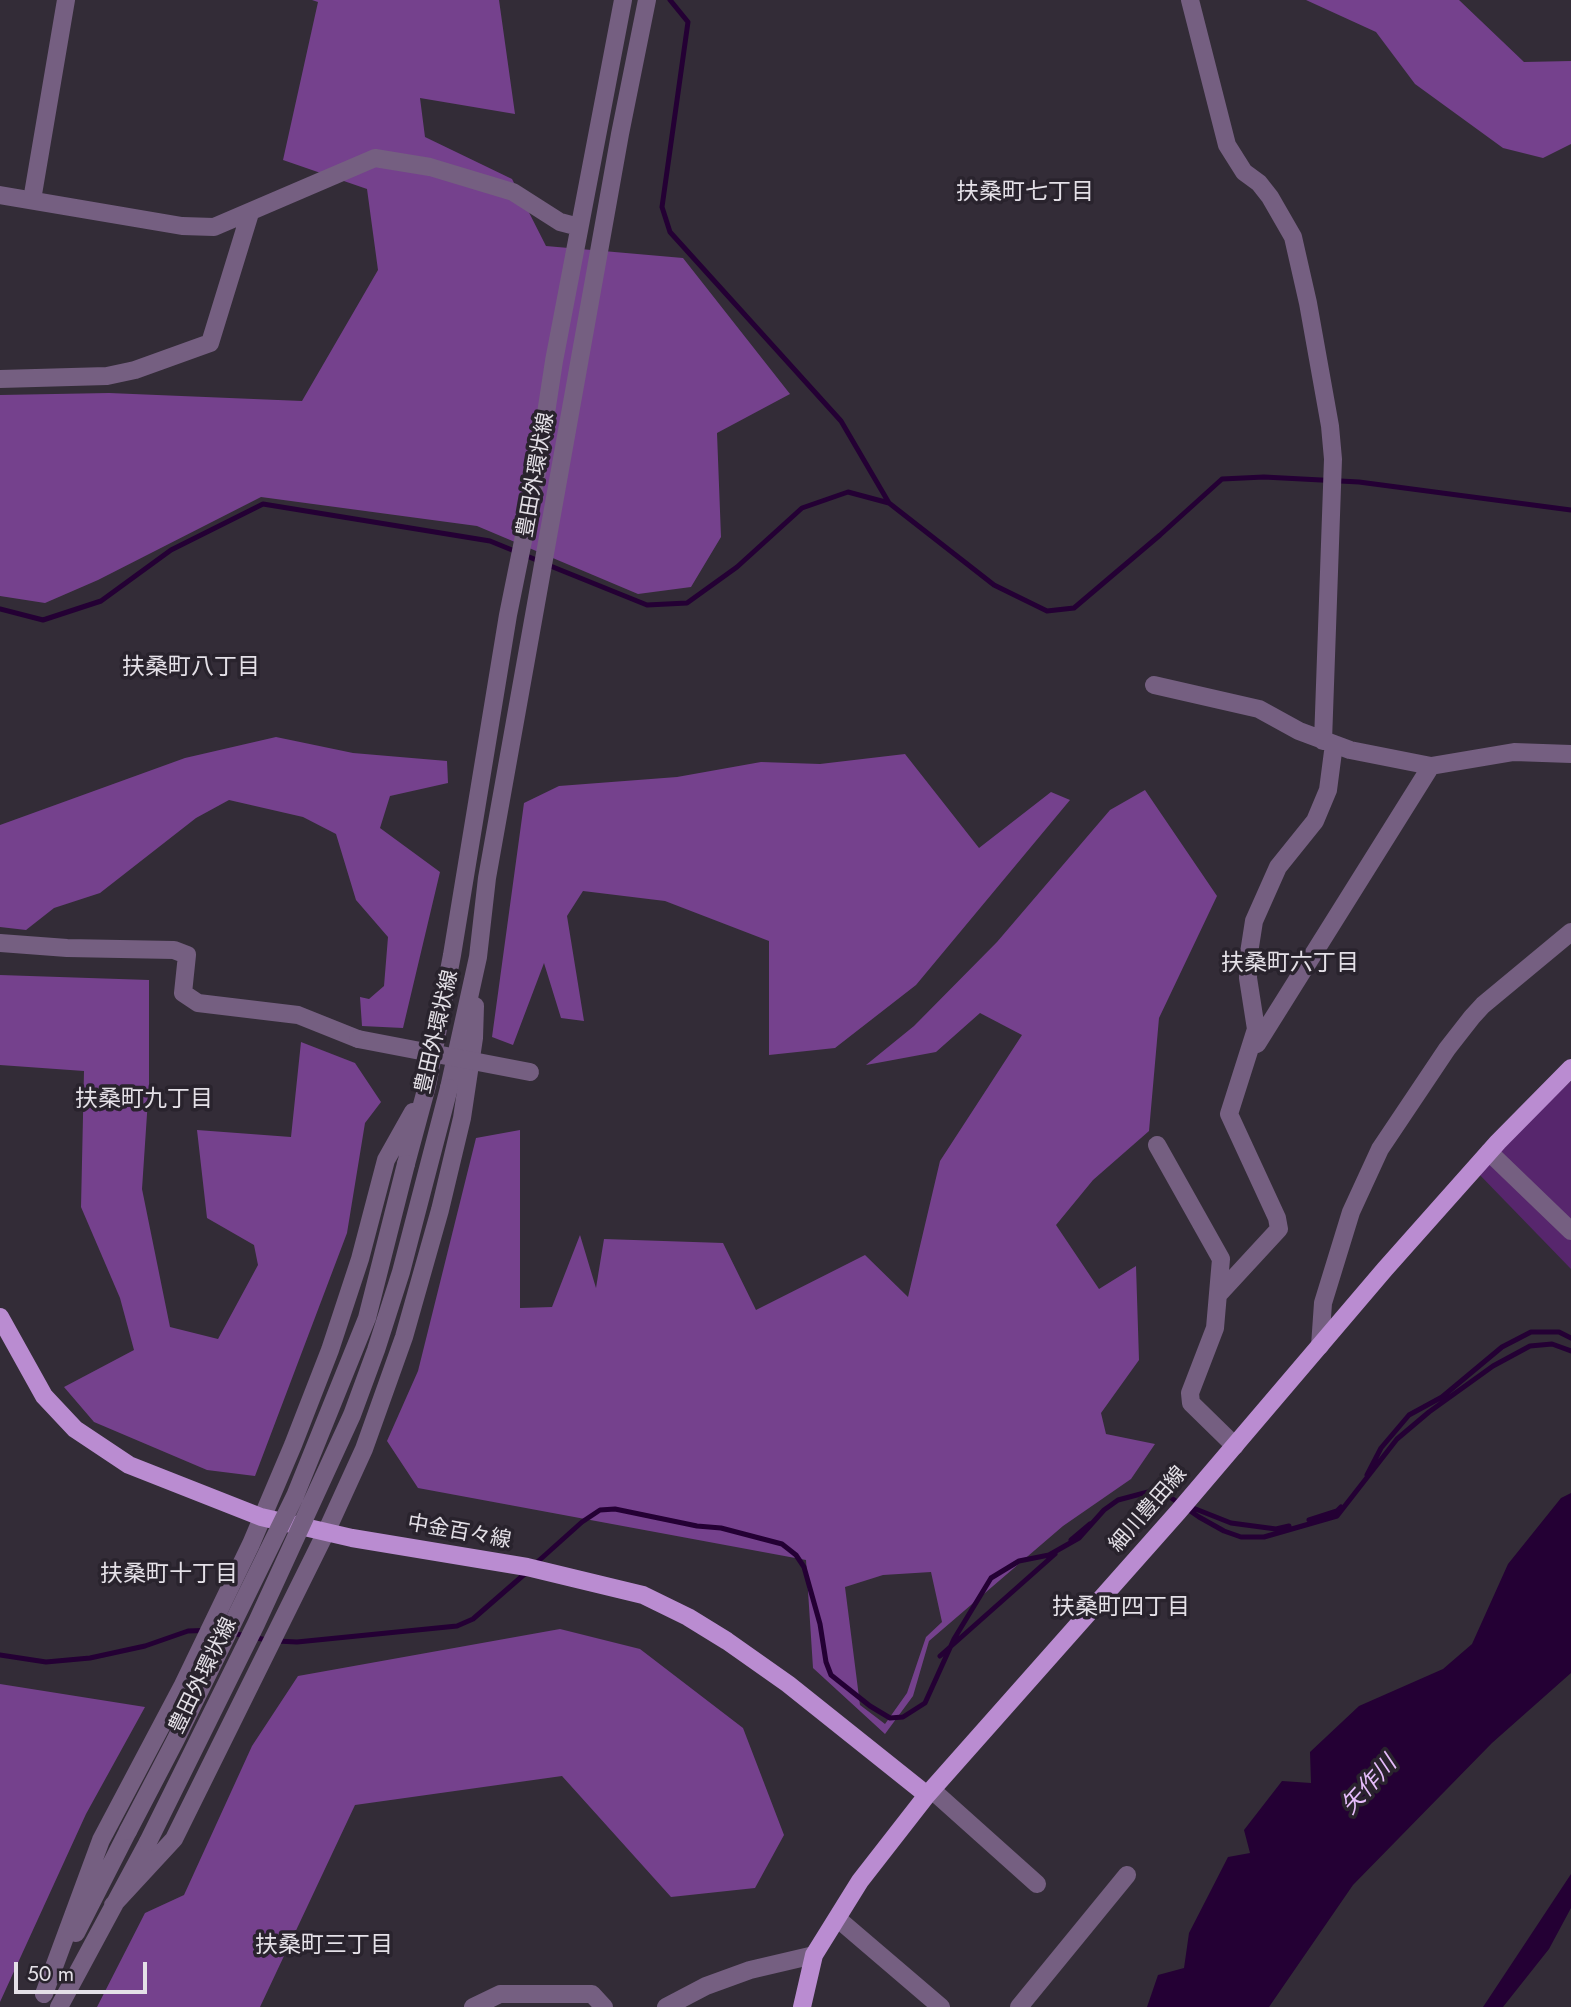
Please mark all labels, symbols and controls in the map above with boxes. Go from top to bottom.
district label: 扶桑町七丁目 [956,179,1094,207]
street label: 豊田外環状線 [514,411,560,539]
district label: 扶桑町八丁目 [122,654,260,682]
district label: 扶桑町六丁目 [1221,950,1359,978]
street label: 豊田外環状線 [412,968,464,1096]
district label: 扶桑町九丁目 [75,1086,213,1114]
street label: 細川豊田線 [1105,1462,1193,1558]
street label: 中金百々線 [405,1511,513,1555]
district label: 扶桑町十丁目 [100,1561,238,1589]
district label: 扶桑町四丁目 [1052,1594,1190,1622]
street label: 豊田外環状線 [165,1614,243,1738]
water label: 矢作川 [1337,1751,1403,1821]
district label: 扶桑町三丁目 [255,1932,393,1960]
scale bar [18,1948,150,1992]
text: 50 m [27,1959,74,1989]

